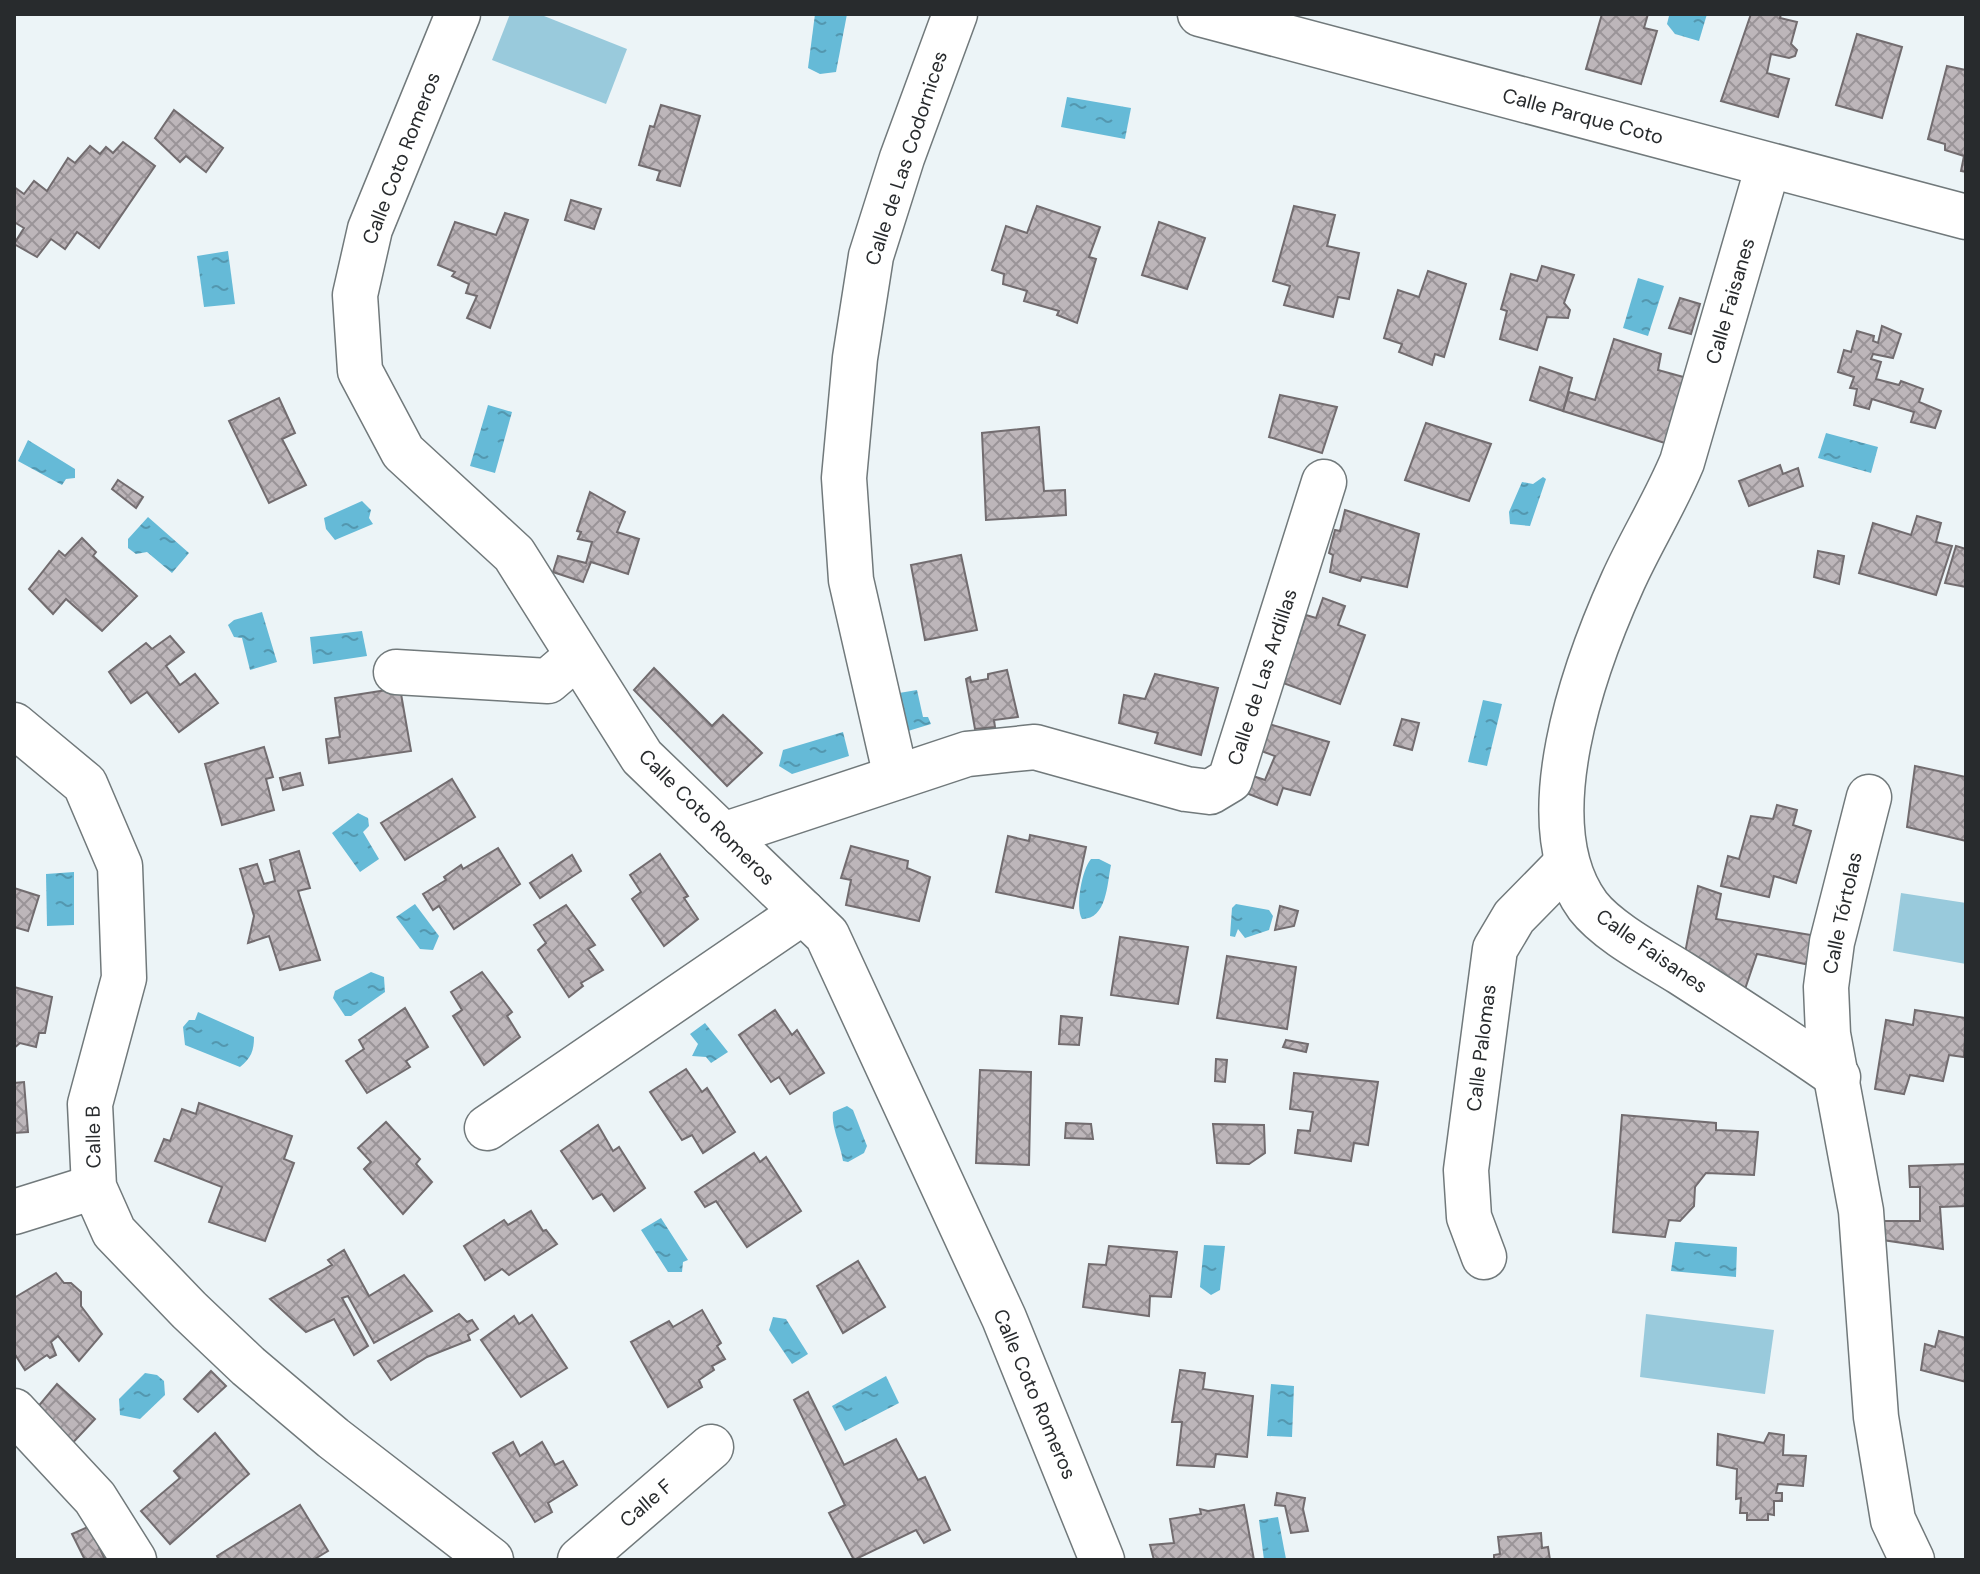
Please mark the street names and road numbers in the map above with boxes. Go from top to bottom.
street label: Calle de Las Codornices [859,47,953,269]
street label: Calle Coto Romeros [356,68,446,248]
street label: Calle Parque Coto [1500,82,1666,150]
street label: Calle Faisanes [1700,235,1760,367]
street label: Calle de Las Ardillas [1221,585,1303,769]
street label: Calle Coto Romeros [633,743,781,891]
street label: Calle Tórtolas [1816,849,1868,977]
street label: Calle Faisanes [1591,903,1713,999]
street label: Calle Palomas [1460,983,1502,1113]
street label: Calle B [79,1105,107,1169]
street label: Calle Coto Romeros [987,1305,1083,1483]
street label: Calle F [614,1473,678,1533]

